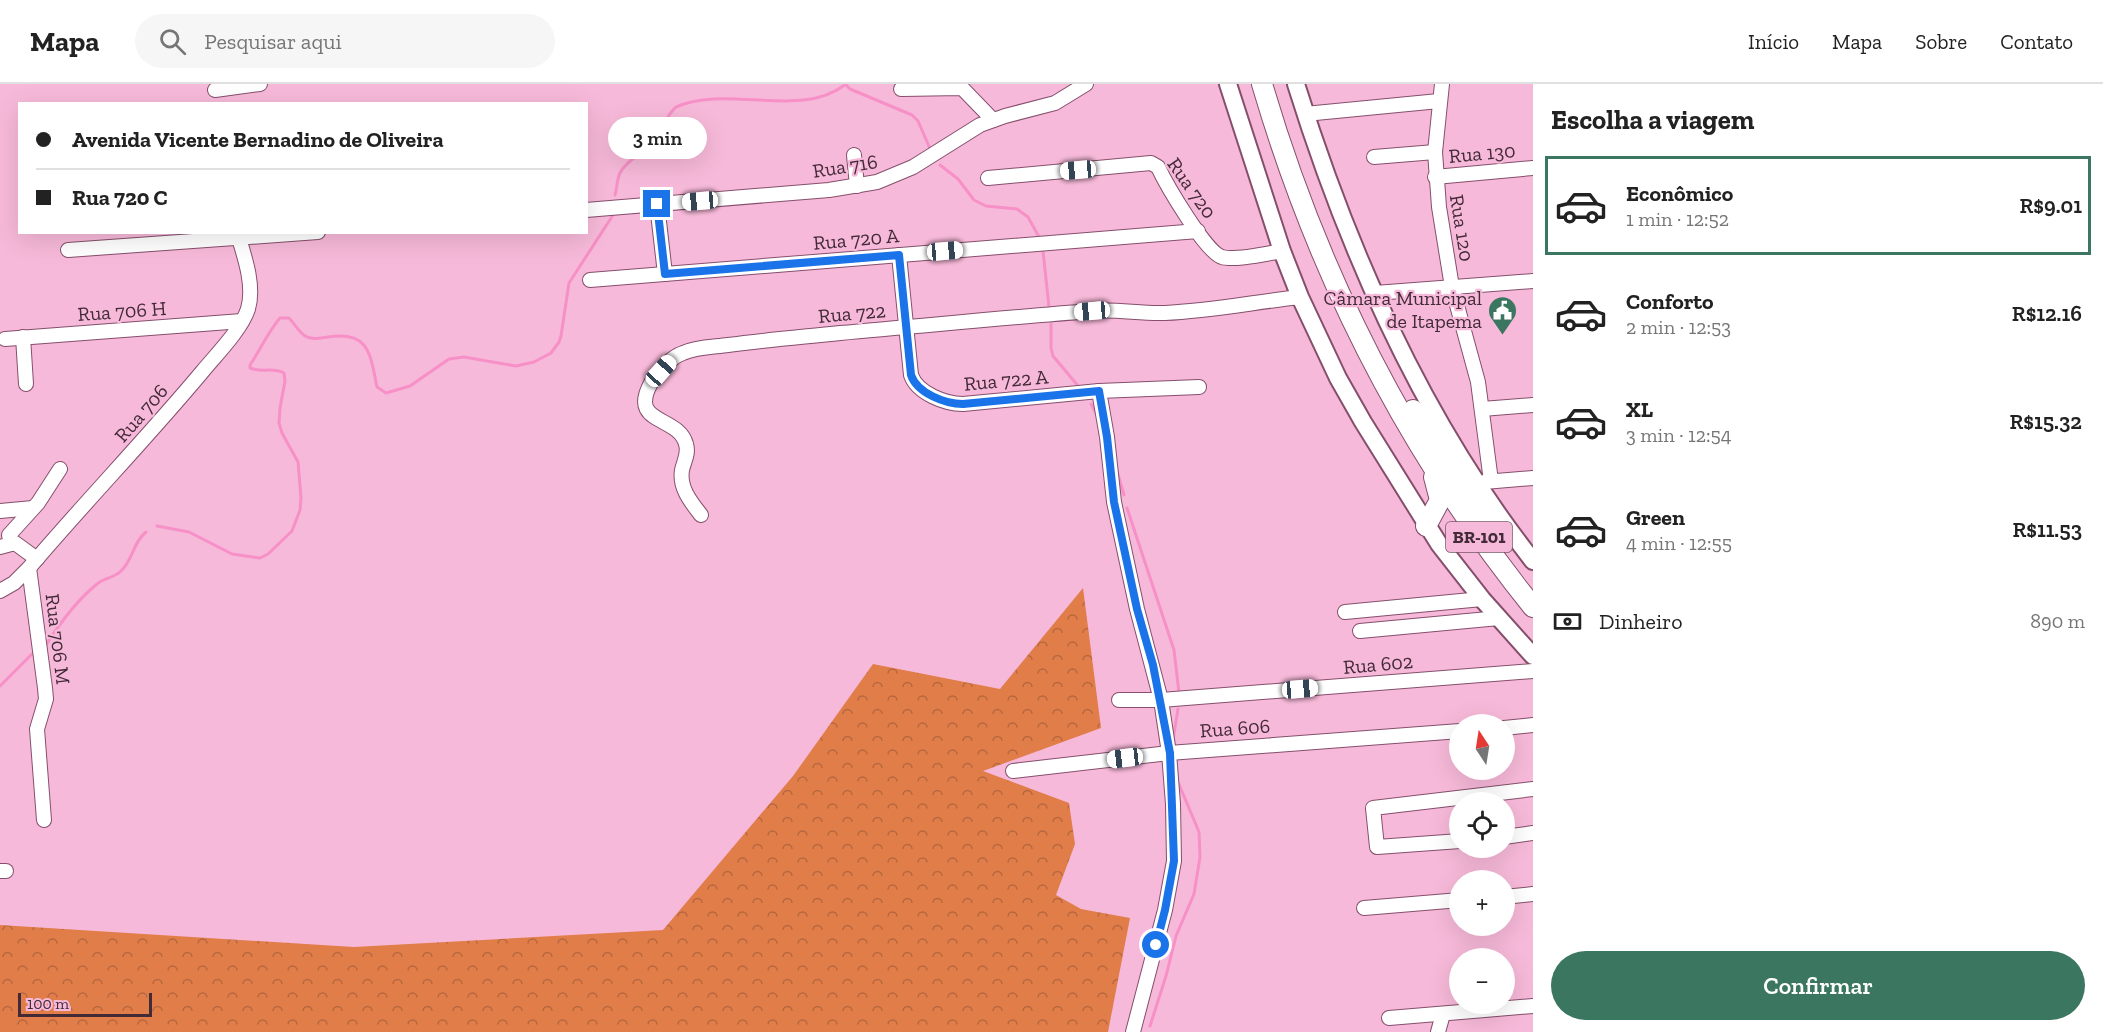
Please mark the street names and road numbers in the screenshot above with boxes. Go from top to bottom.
street label: Rua 130 [1448,138,1516,168]
street label: Rua 716 [811,149,879,183]
street label: Rua 720 [1162,153,1222,223]
street label: Rua 120 [1445,193,1479,263]
street label: Rua 720 A [812,223,901,255]
street label: Rua 706 H [77,296,167,326]
street label: Rua 722 [817,298,887,328]
street label: Rua 722 A [963,364,1050,396]
street label: Rua 706 [109,379,173,447]
road number: BR-101 [1446,522,1512,552]
street label: Rua 706 M [41,592,75,686]
street label: Rua 602 [1342,649,1414,679]
street label: Rua 606 [1199,714,1271,742]

